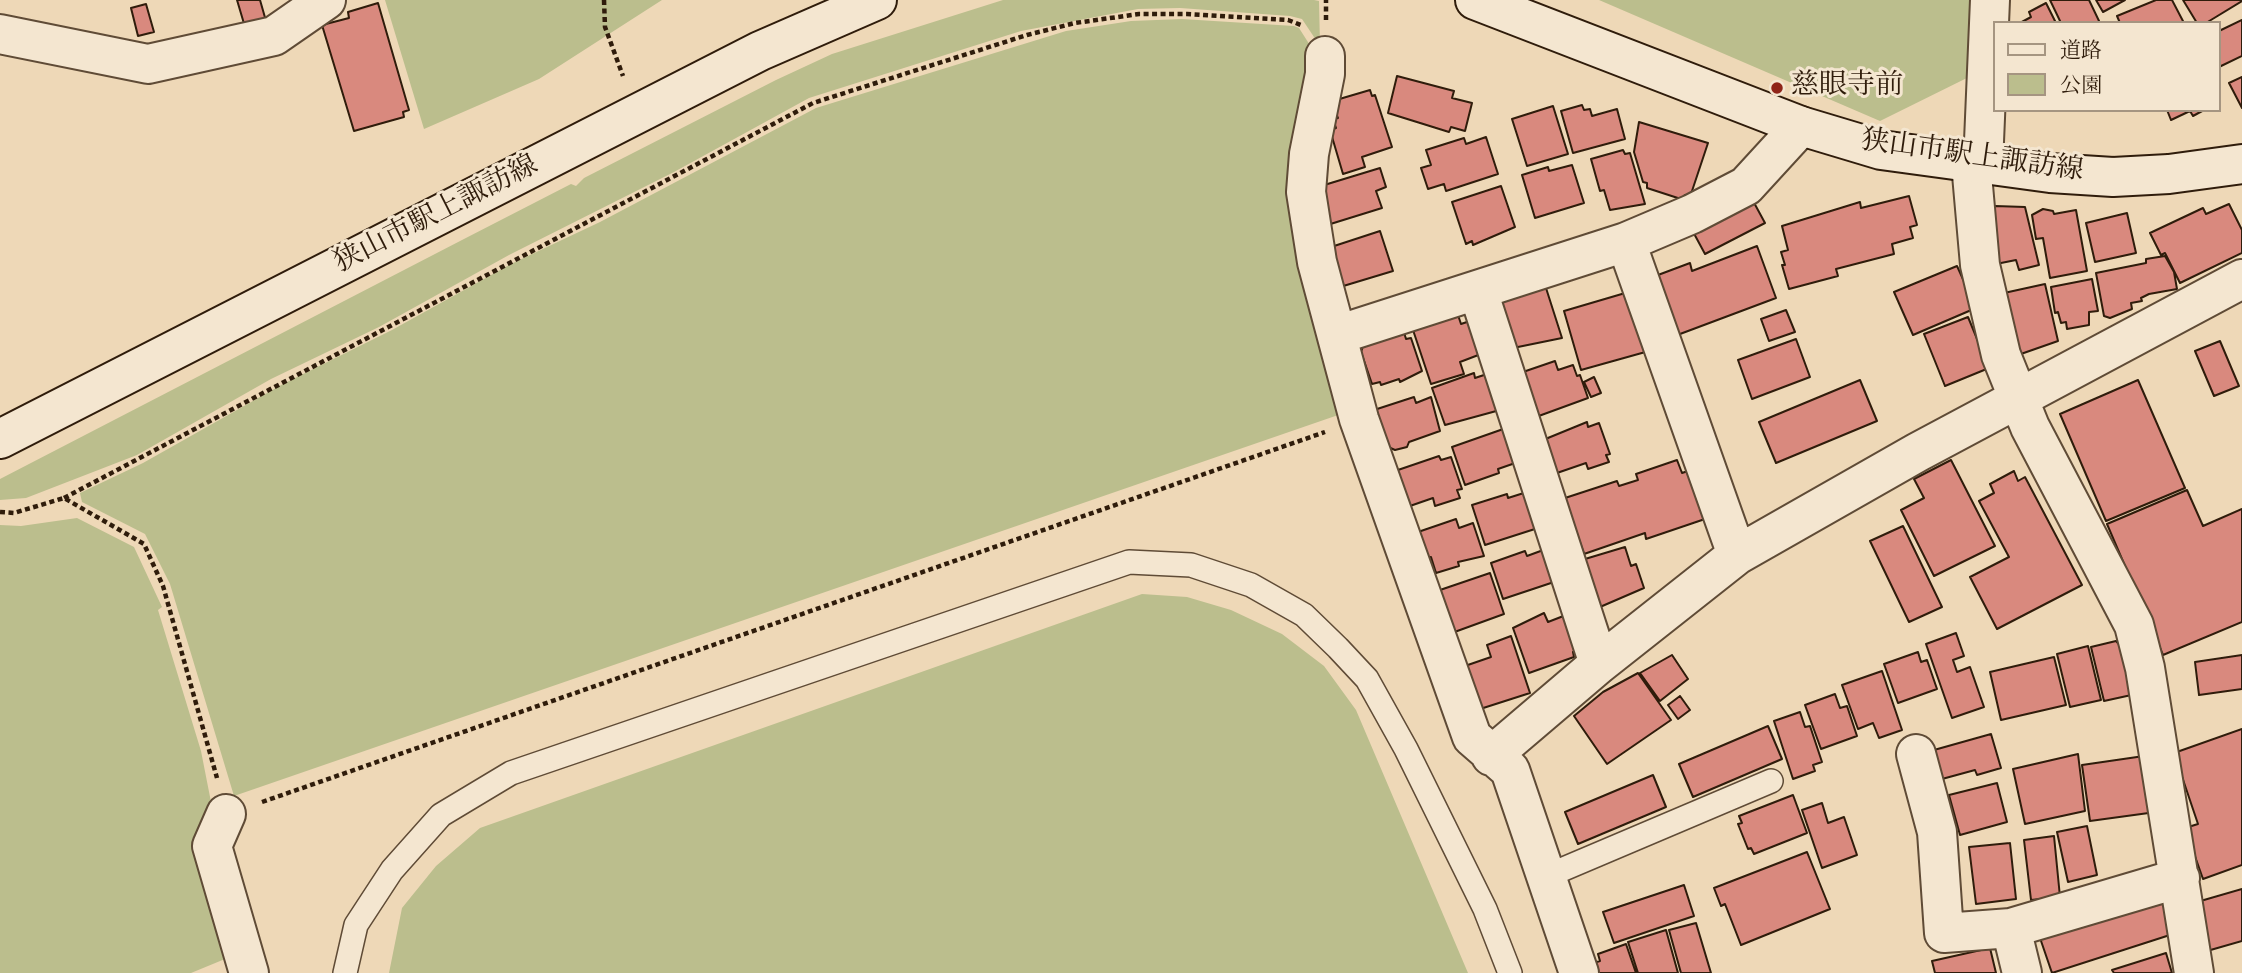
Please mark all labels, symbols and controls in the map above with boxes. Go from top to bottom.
legend [1994,21,2221,112]
text: 道路 [2060,37,2102,66]
place label: 慈眼寺前 [1791,71,1903,105]
text: 公園 [2060,72,2102,101]
marker: 慈眼寺前 [1769,80,1785,96]
street label: 狭山市駅上諏訪線 [1859,126,2085,190]
street label: 狭山市駅上諏訪線 [330,150,544,282]

